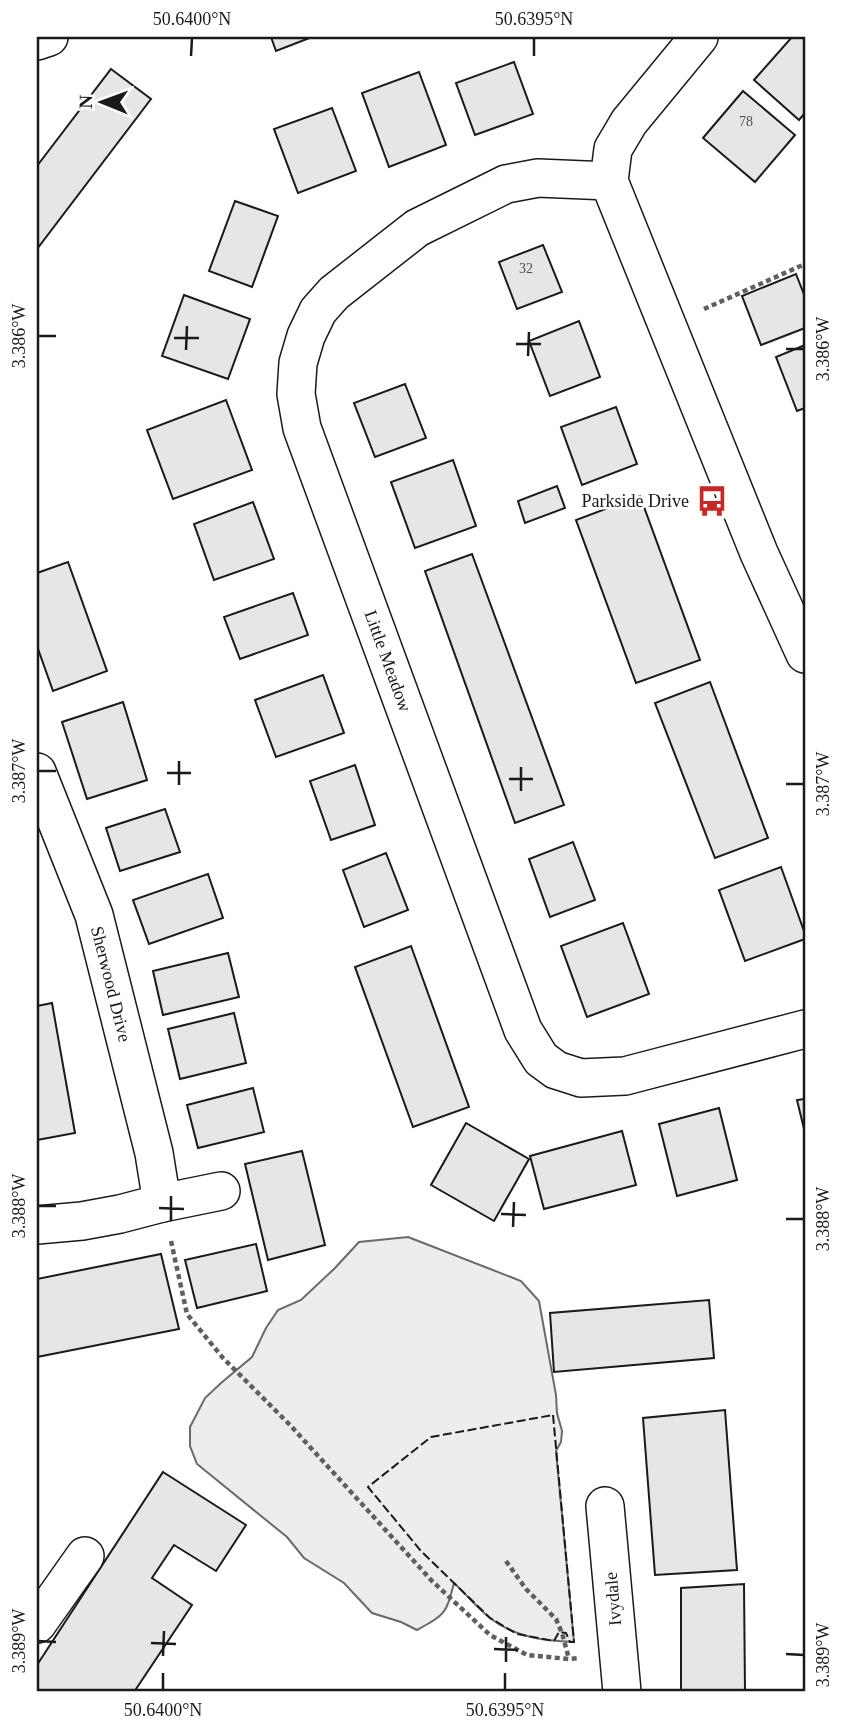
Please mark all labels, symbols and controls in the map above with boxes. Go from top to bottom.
text: 50.6400°N [153,9,231,29]
text: 50.6395°N [495,9,573,29]
north arrow [66,66,136,136]
text: N [75,94,96,109]
house number: 78 [739,114,753,129]
house number: 32 [519,261,533,276]
text: 3.386°W [9,304,29,368]
text: 3.386°W [813,317,833,381]
bus stop icon: Parkside Drive [695,484,729,518]
place label: Parkside Drive [582,491,689,511]
street label: Little Meadow [360,608,416,714]
text: 3.387°W [9,739,29,803]
text: 3.387°W [813,752,833,816]
street label: Sherwood Drive [87,924,135,1044]
text: 3.388°W [9,1174,29,1238]
text: 3.388°W [813,1187,833,1251]
street label: Ivydale [601,1571,625,1627]
text: 3.389°W [9,1609,29,1673]
text: 3.389°W [813,1623,833,1687]
text: 50.6400°N [124,1700,202,1720]
text: 50.6395°N [466,1700,544,1720]

